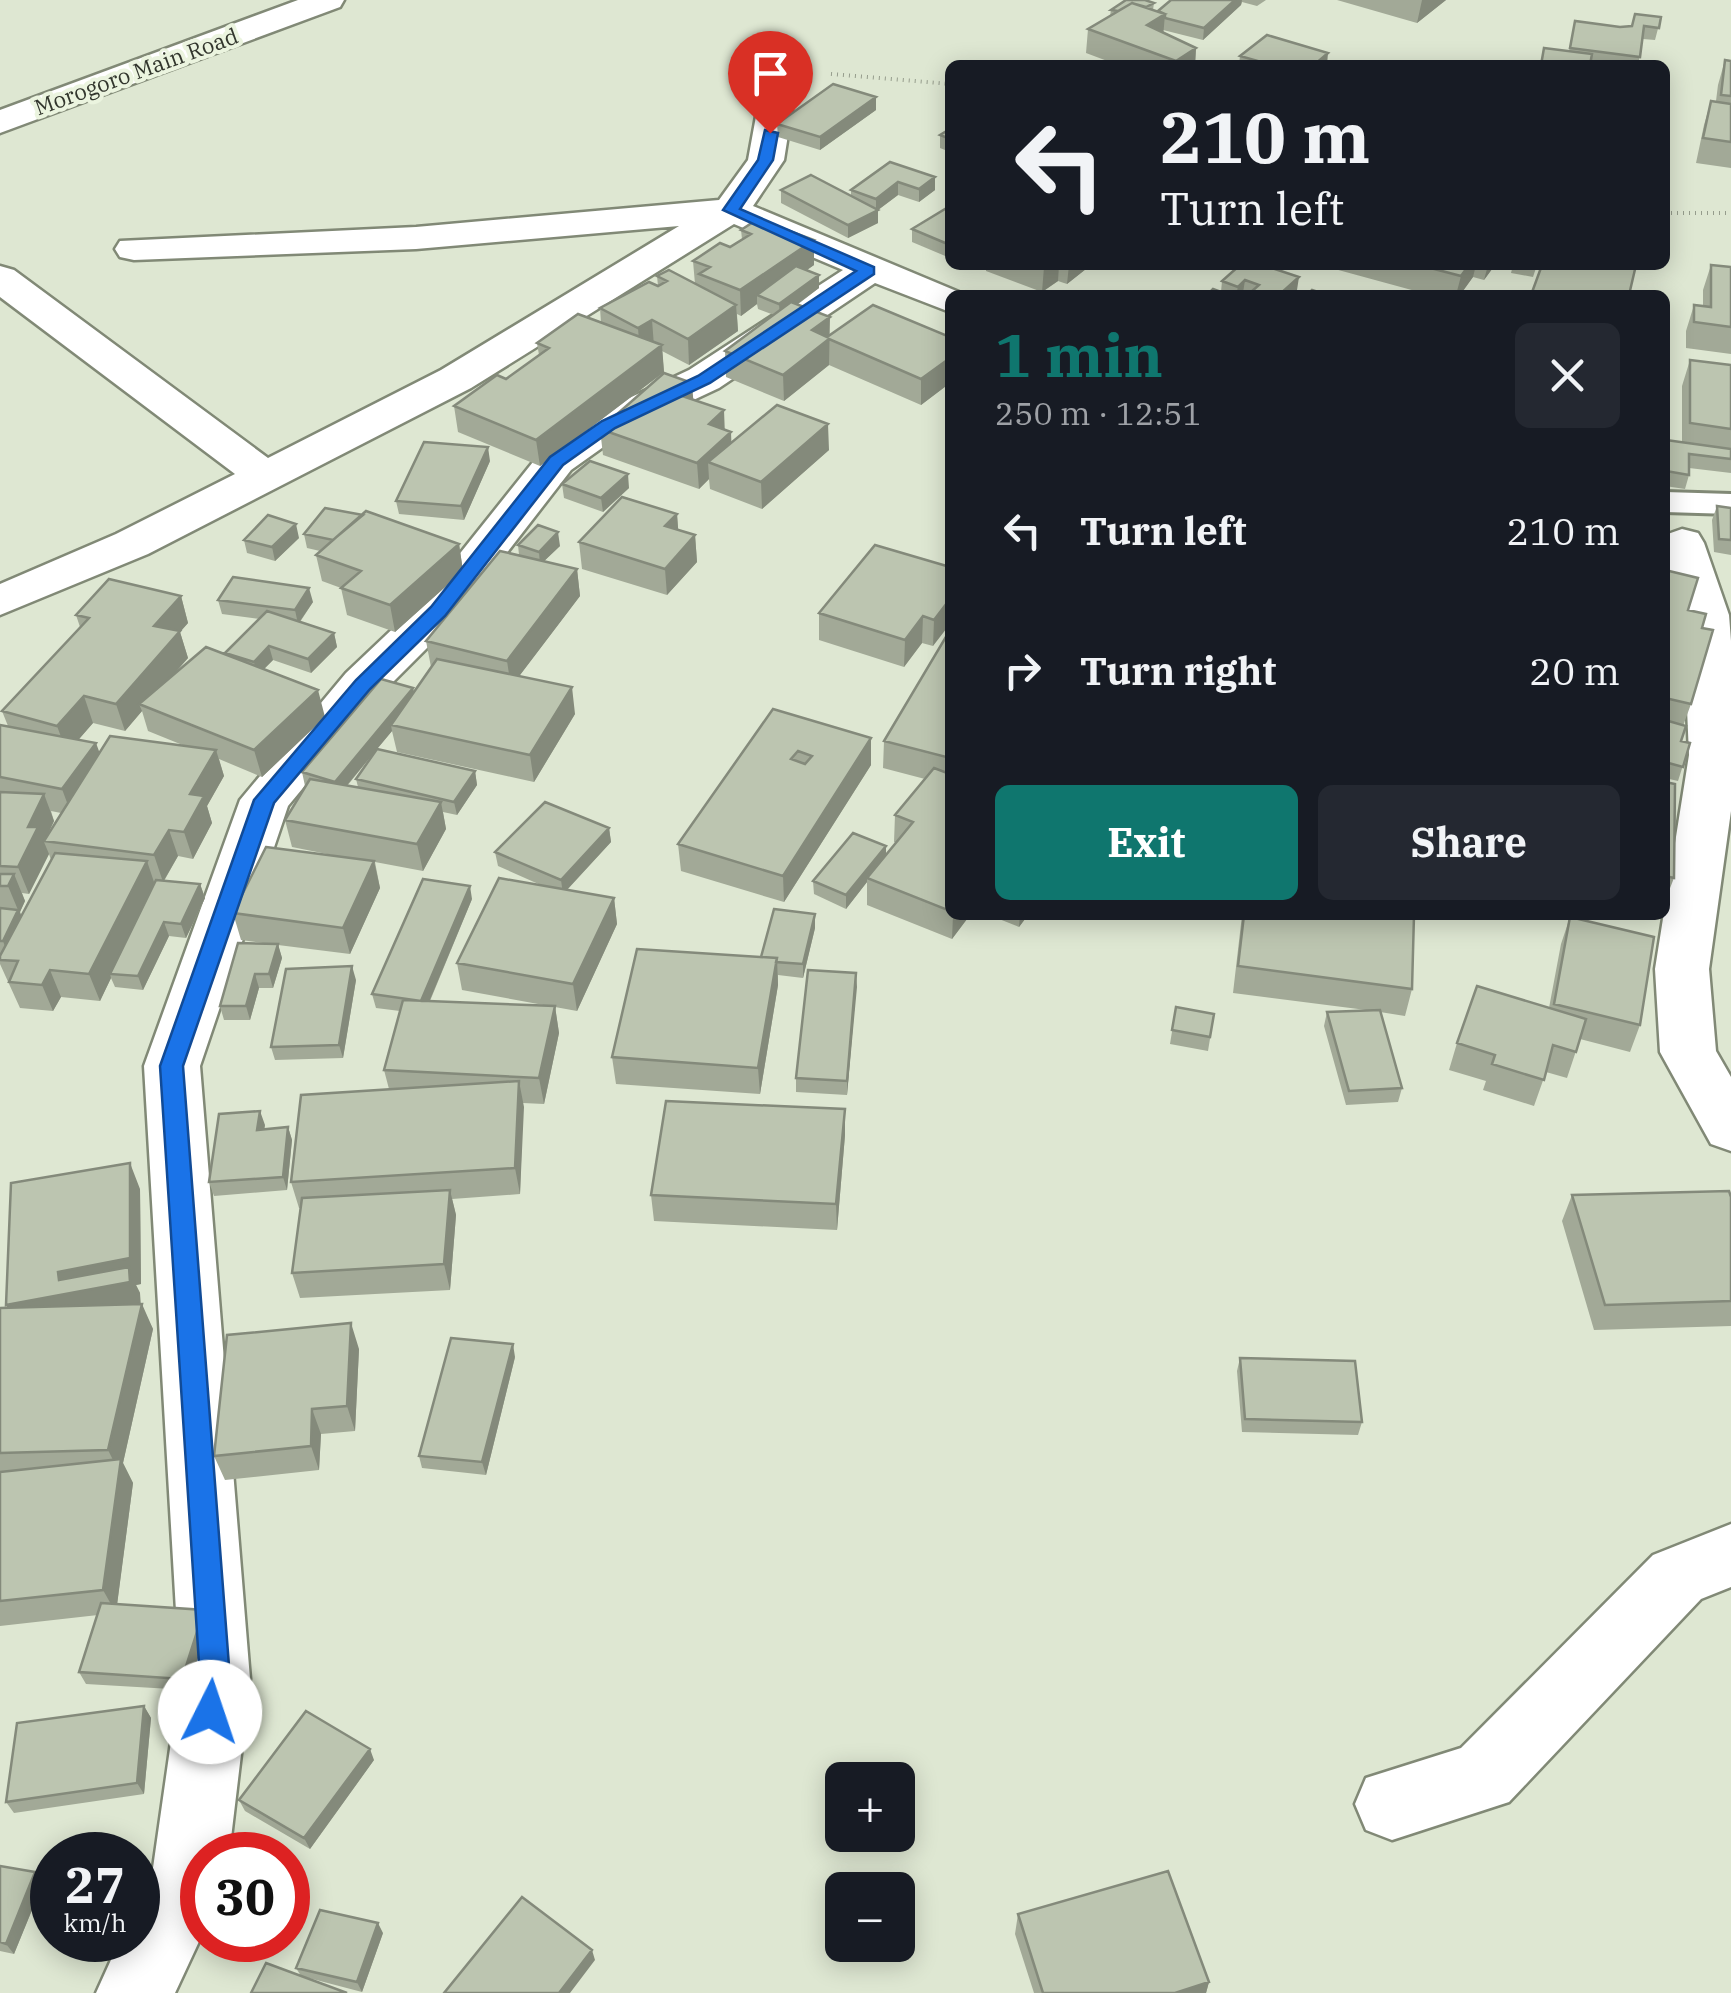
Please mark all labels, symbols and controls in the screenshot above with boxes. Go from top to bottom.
street label: Morogoro Main Road [30,21,242,121]
pin [728,31,813,134]
icon: arrive [743,46,798,101]
text: 210 m [1160,91,1370,182]
icon: left [995,100,1125,230]
text: Turn left [1160,179,1344,237]
text: 1 min [995,315,1163,394]
button: close [1515,323,1620,428]
text: 250 m · 12:51 [995,392,1202,434]
icon: left [995,503,1050,558]
text: Turn left [1080,506,1247,555]
text: 210 m [1507,506,1620,555]
icon: right [995,643,1050,698]
text: Turn right [1080,646,1276,695]
text: 20 m [1529,646,1620,695]
button: Exit [995,785,1298,900]
button: Share [1318,785,1620,900]
position arrow [158,1660,262,1764]
map controls [825,1762,915,1962]
button: + [825,1762,915,1852]
speed limit sign: 30 [180,1832,310,1962]
text: 27 [65,1852,125,1917]
button: − [825,1872,915,1962]
text: km/h [63,1906,127,1939]

